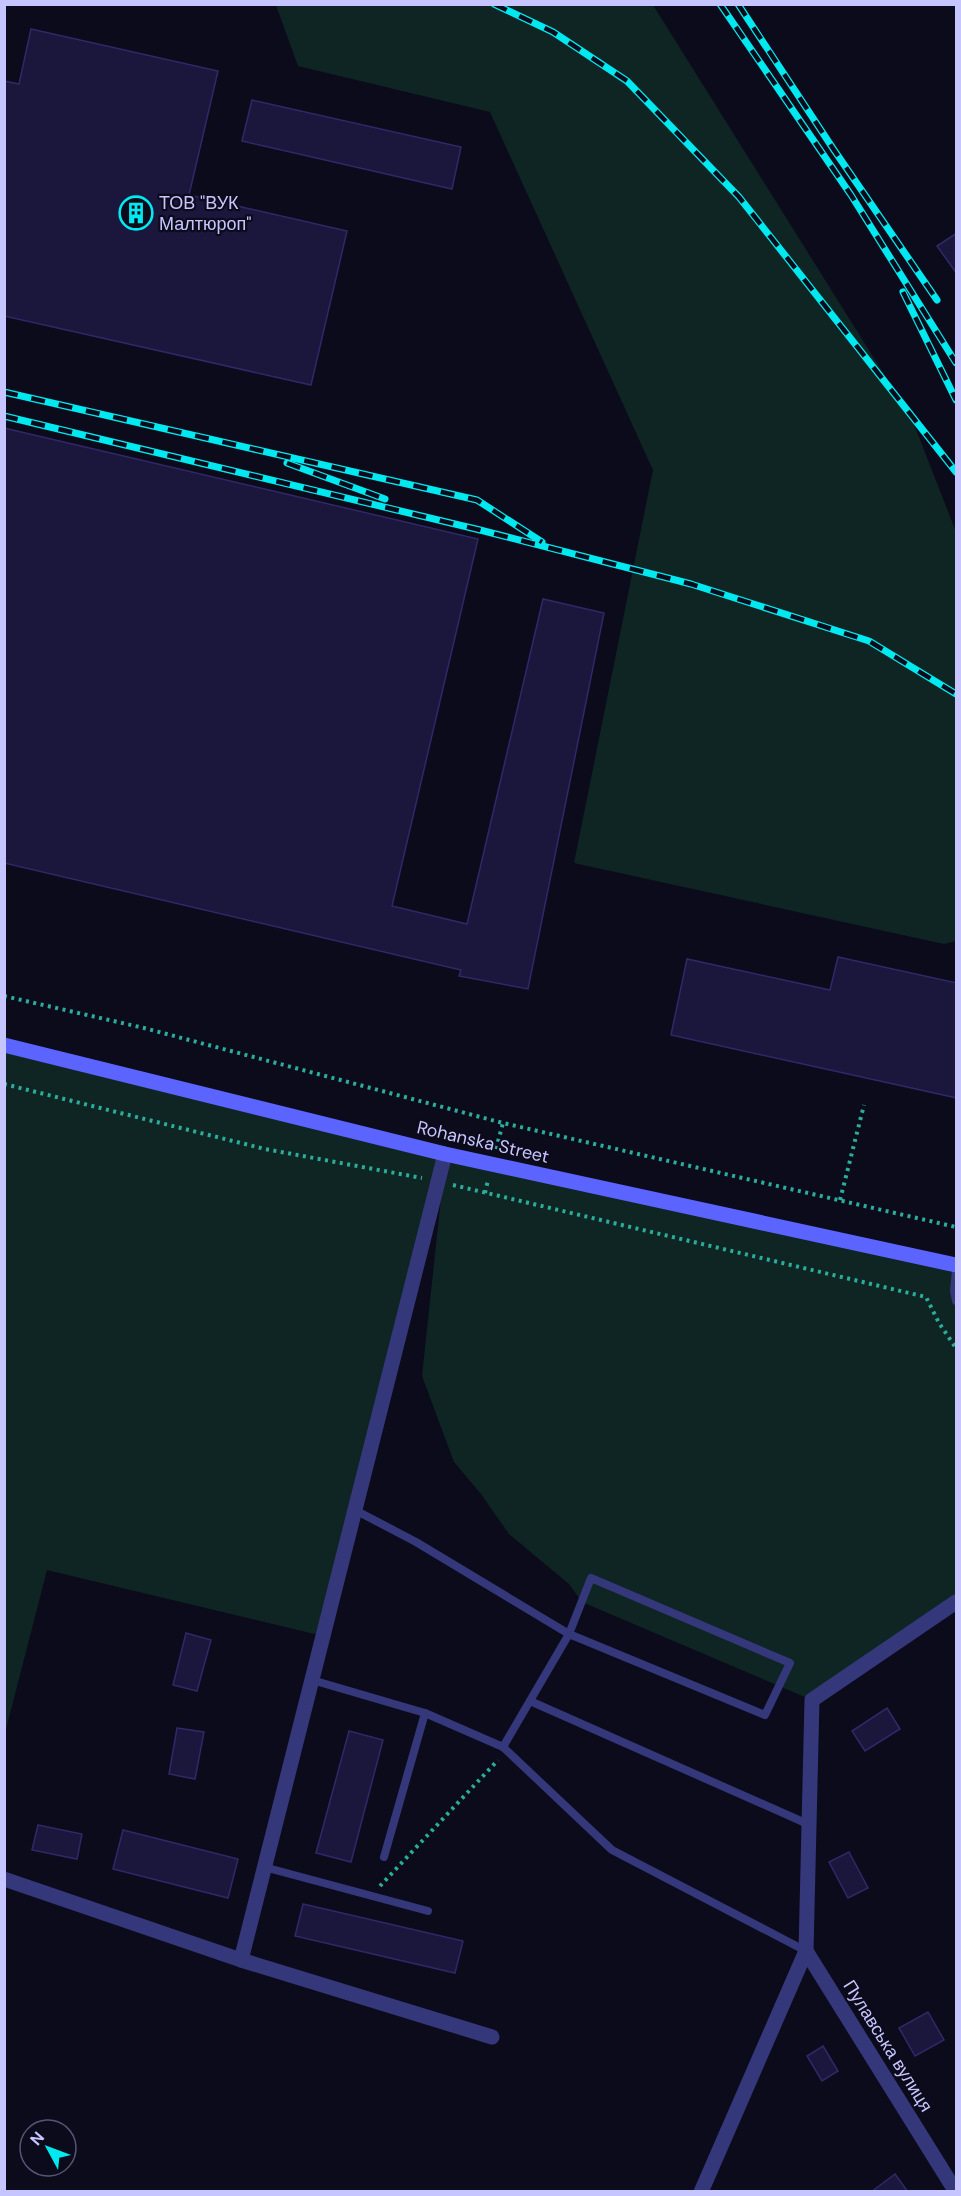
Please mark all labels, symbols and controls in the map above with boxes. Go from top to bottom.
place label: ТОВ "ВУК Малтюроп" [159,191,251,236]
building icon: ТОВ "ВУК Малтюроп" [118,195,154,231]
street label: Rohanska Street [415,1115,551,1169]
street label: Пулавська вулиця [838,1976,938,2116]
north arrow [18,2118,78,2178]
text: N [25,2127,49,2150]

